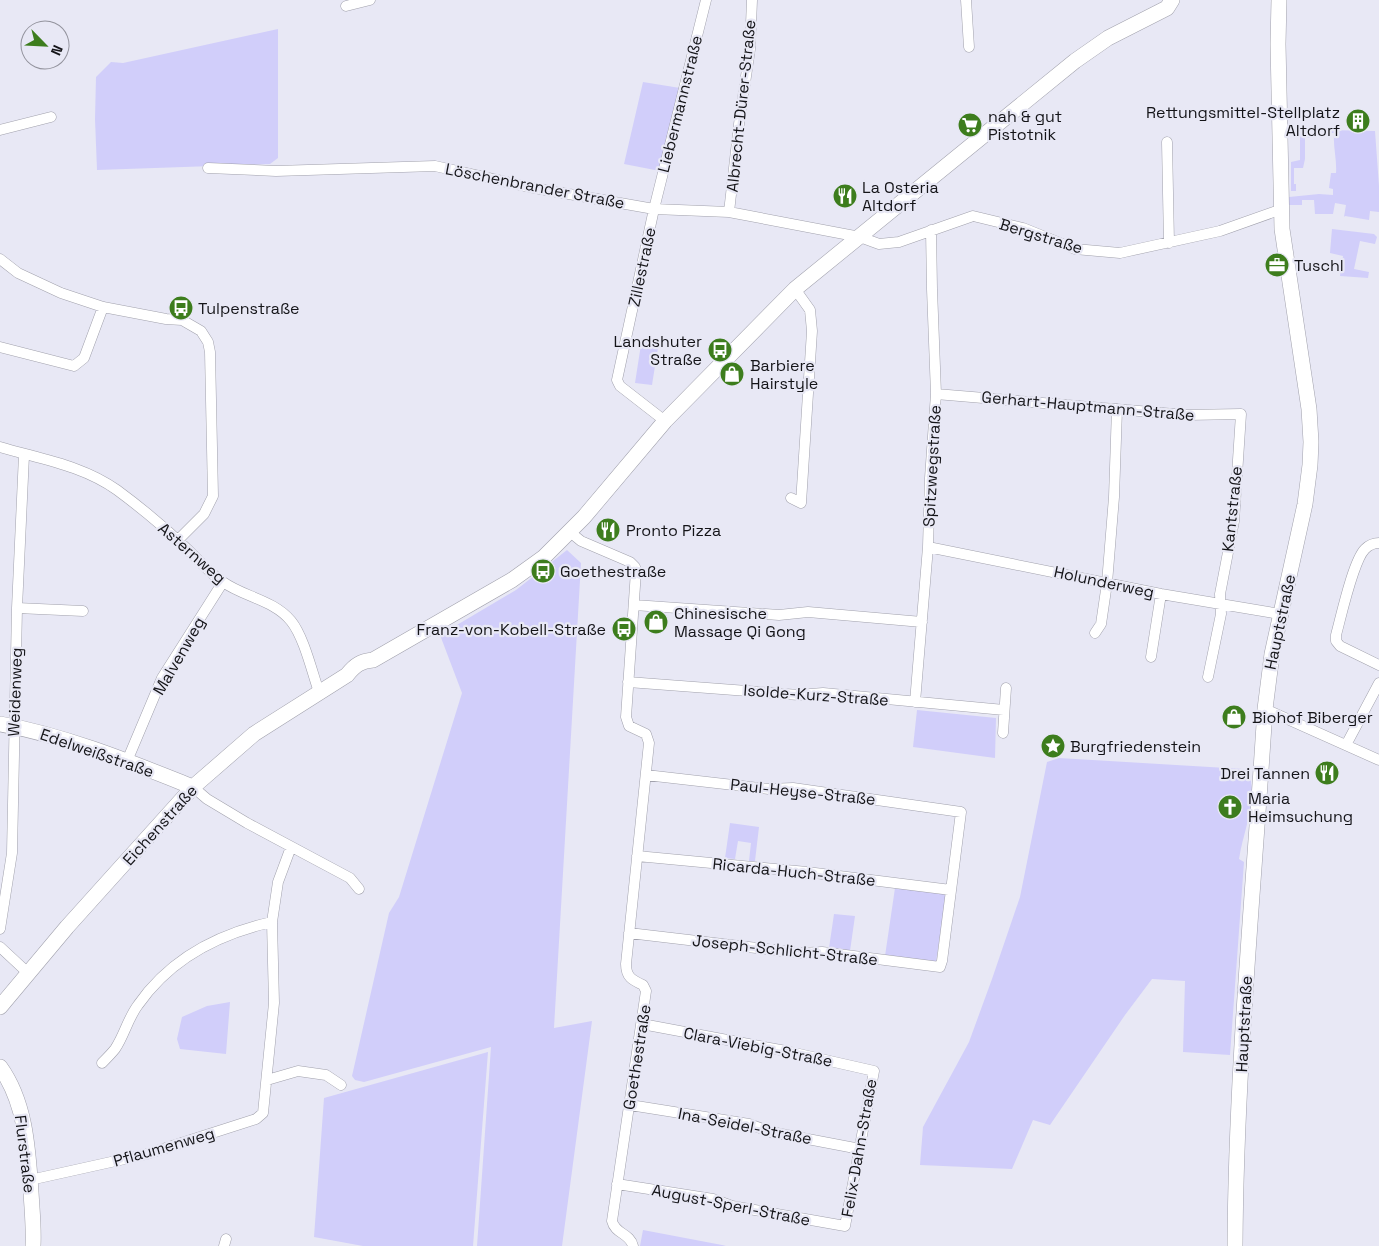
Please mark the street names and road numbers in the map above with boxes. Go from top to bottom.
street label: Albrecht-Dürer-Straße [722,19,760,193]
street label: Liebermannstraße [653,33,707,175]
street label: Löschenbrander Straße [444,158,626,214]
street label: Bergstraße [997,213,1085,259]
street label: Zillestraße [623,225,661,309]
street label: Gerhart-Hauptmann-Straße [981,386,1195,426]
street label: Spitzwegstraße [918,404,946,528]
street label: Kantstraße [1217,465,1247,553]
street label: Asternweg [154,518,230,588]
street label: Holunderweg [1052,561,1156,603]
street label: Hauptstraße [1260,573,1300,671]
street label: Malvenweg [148,613,210,699]
street label: Weidenweg [3,647,27,737]
street label: Isolde-Kurz-Straße [743,679,889,711]
street label: Edelweißstraße [37,724,157,782]
street label: Paul-Heyse-Straße [729,774,877,810]
street label: Eichenstraße [118,780,202,870]
street label: Ricarda-Huch-Straße [711,853,877,891]
street label: Joseph-Schlicht-Straße [691,930,879,970]
street label: Hauptstraße [1231,975,1257,1073]
street label: Goethestraße [618,1003,656,1111]
street label: Clara-Viebig-Straße [682,1022,834,1072]
street label: Felix-Dahn-Straße [836,1077,882,1219]
street label: Ina-Seidel-Straße [676,1103,814,1149]
street label: Flurstraße [10,1114,40,1194]
street label: Pflaumenweg [111,1123,217,1171]
street label: August-Sperl-Straße [650,1179,812,1231]

